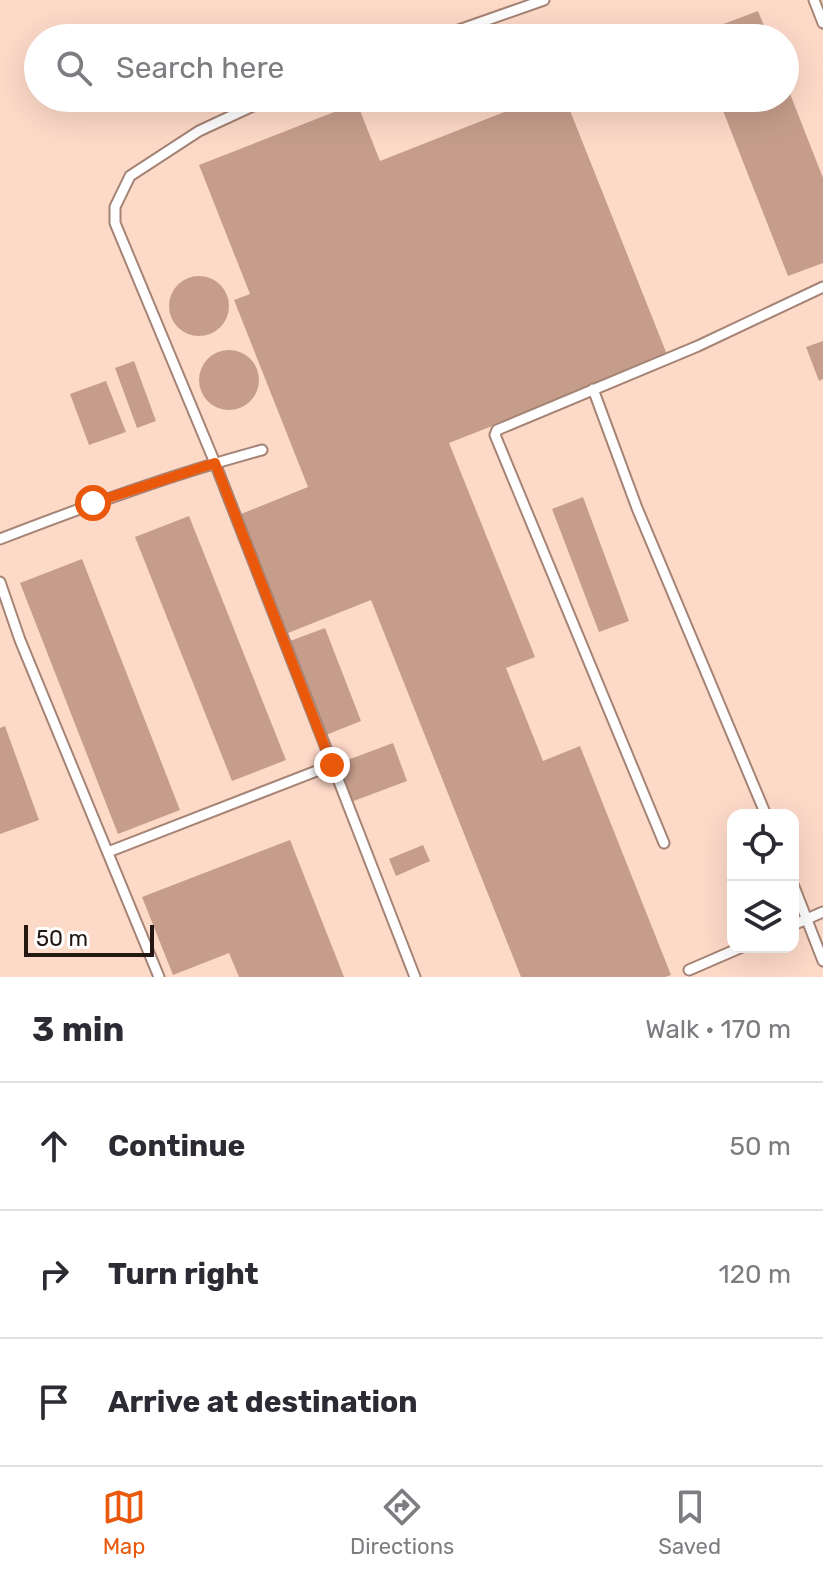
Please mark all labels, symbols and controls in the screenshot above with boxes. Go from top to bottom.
search box [24,24,799,112]
icon: search [52,46,96,90]
text: Search here [116,50,284,86]
route start [75,485,111,521]
route end [314,747,350,783]
map controls [727,809,799,953]
button: locate [727,809,799,881]
button: layers [727,881,799,953]
scale bar [24,921,154,957]
text: 50 m [36,925,88,952]
text: 3 min [32,1009,124,1050]
text: Walk · 170 m [645,1014,791,1045]
icon: ahead [32,1124,76,1168]
text: Continue [108,1128,245,1164]
text: 50 m [730,1131,791,1162]
icon: right [32,1252,76,1296]
text: Turn right [108,1256,259,1292]
text: 120 m [719,1259,791,1290]
icon: arrive [32,1380,76,1424]
text: Arrive at destination [108,1384,418,1420]
tab: Map [102,1485,146,1560]
tab: Directions [350,1485,454,1560]
tab: Saved [658,1485,721,1560]

